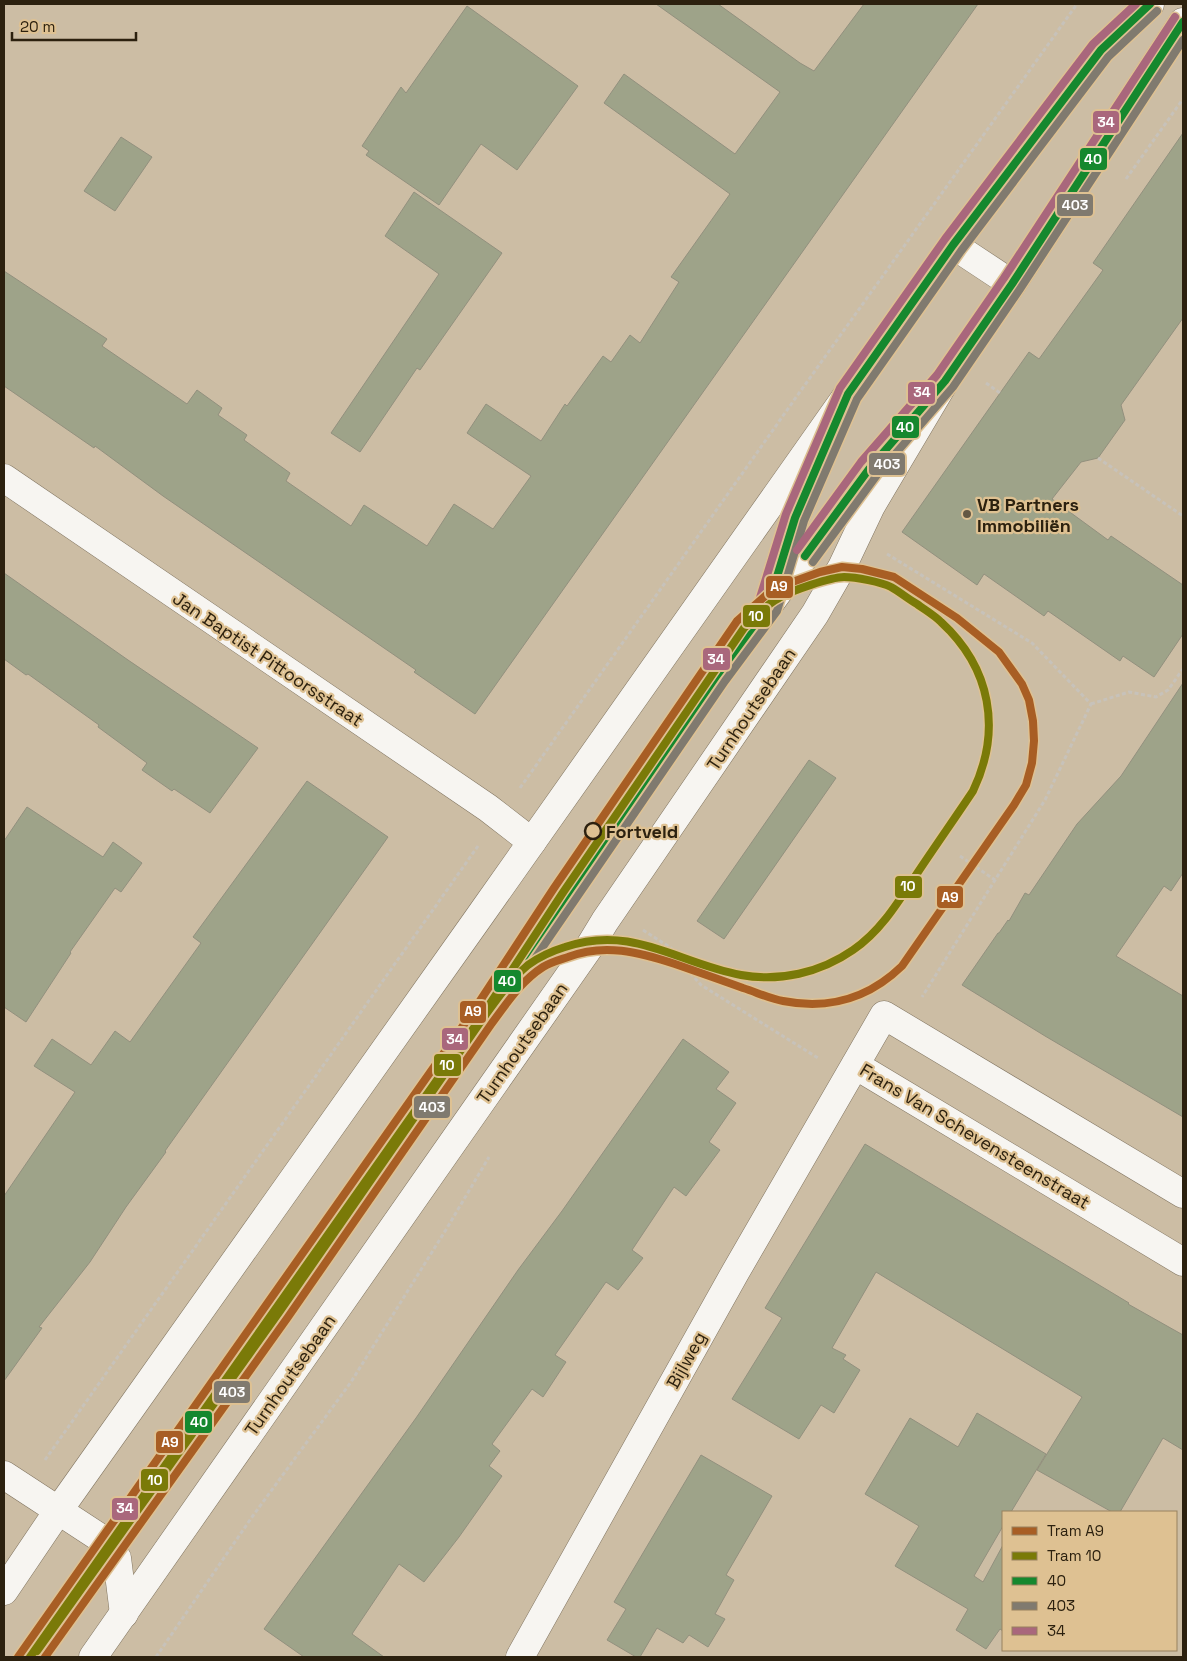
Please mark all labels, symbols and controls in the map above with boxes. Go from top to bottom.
scale bar [12,10,136,42]
text: 20 m [20,17,55,36]
line badge: 34 [1092,110,1120,134]
text: 34 [1097,113,1115,131]
line badge: 40 [1079,147,1108,171]
text: 40 [1084,150,1102,168]
line badge: 403 [1056,193,1094,217]
text: 403 [1062,196,1088,214]
line badge: 34 [907,381,936,405]
text: 34 [913,383,931,401]
line badge: 40 [891,415,920,439]
text: 40 [896,418,914,436]
line badge: 403 [868,452,906,476]
text: 403 [874,455,900,473]
place label: VB Partners Immobiliën [977,493,1079,537]
marker: VB Partners Immobiliën [961,508,973,520]
line badge: A9 [765,575,794,599]
text: A9 [770,577,788,595]
street label: Jan Baptist Pittoorsstraat [168,587,368,731]
line badge: 10 [742,604,771,628]
text: 10 [748,607,764,625]
street label: Turnhoutsebaan [701,643,801,775]
line badge: 34 [702,647,731,671]
text: 34 [707,650,725,668]
place label: Fortveld [606,820,678,843]
marker: Fortveld [584,822,602,840]
line badge: 10 [894,875,923,899]
text: 10 [900,877,916,895]
line badge: A9 [936,885,964,909]
text: A9 [941,888,959,906]
line badge: 40 [493,969,522,993]
text: 40 [498,972,516,990]
street label: Turnhoutsebaan [472,978,572,1108]
line badge: A9 [459,1000,487,1024]
text: A9 [464,1002,482,1020]
line badge: 34 [441,1027,469,1051]
text: 34 [446,1030,464,1048]
line badge: 10 [433,1053,462,1077]
text: 10 [439,1056,455,1074]
street label: Frans Van Schevensteenstraat [856,1058,1094,1214]
line badge: 403 [413,1095,451,1119]
text: 403 [419,1098,445,1116]
street label: Turnhoutsebaan [240,1310,340,1440]
street label: Bijlweg [661,1327,711,1393]
line badge: 403 [213,1380,251,1404]
text: 403 [219,1383,245,1401]
line badge: 40 [184,1410,213,1434]
text: 40 [190,1413,208,1431]
line badge: A9 [155,1430,184,1454]
text: A9 [161,1433,179,1451]
line badge: 10 [140,1468,169,1492]
text: 10 [147,1471,163,1489]
line badge: 34 [111,1497,139,1521]
text: 34 [116,1499,134,1517]
legend [1002,1511,1177,1651]
text: Tram A9 [1047,1521,1104,1540]
text: Tram 10 [1047,1546,1101,1565]
text: 40 [1047,1571,1066,1590]
text: 403 [1047,1596,1075,1615]
text: 34 [1047,1621,1065,1640]

